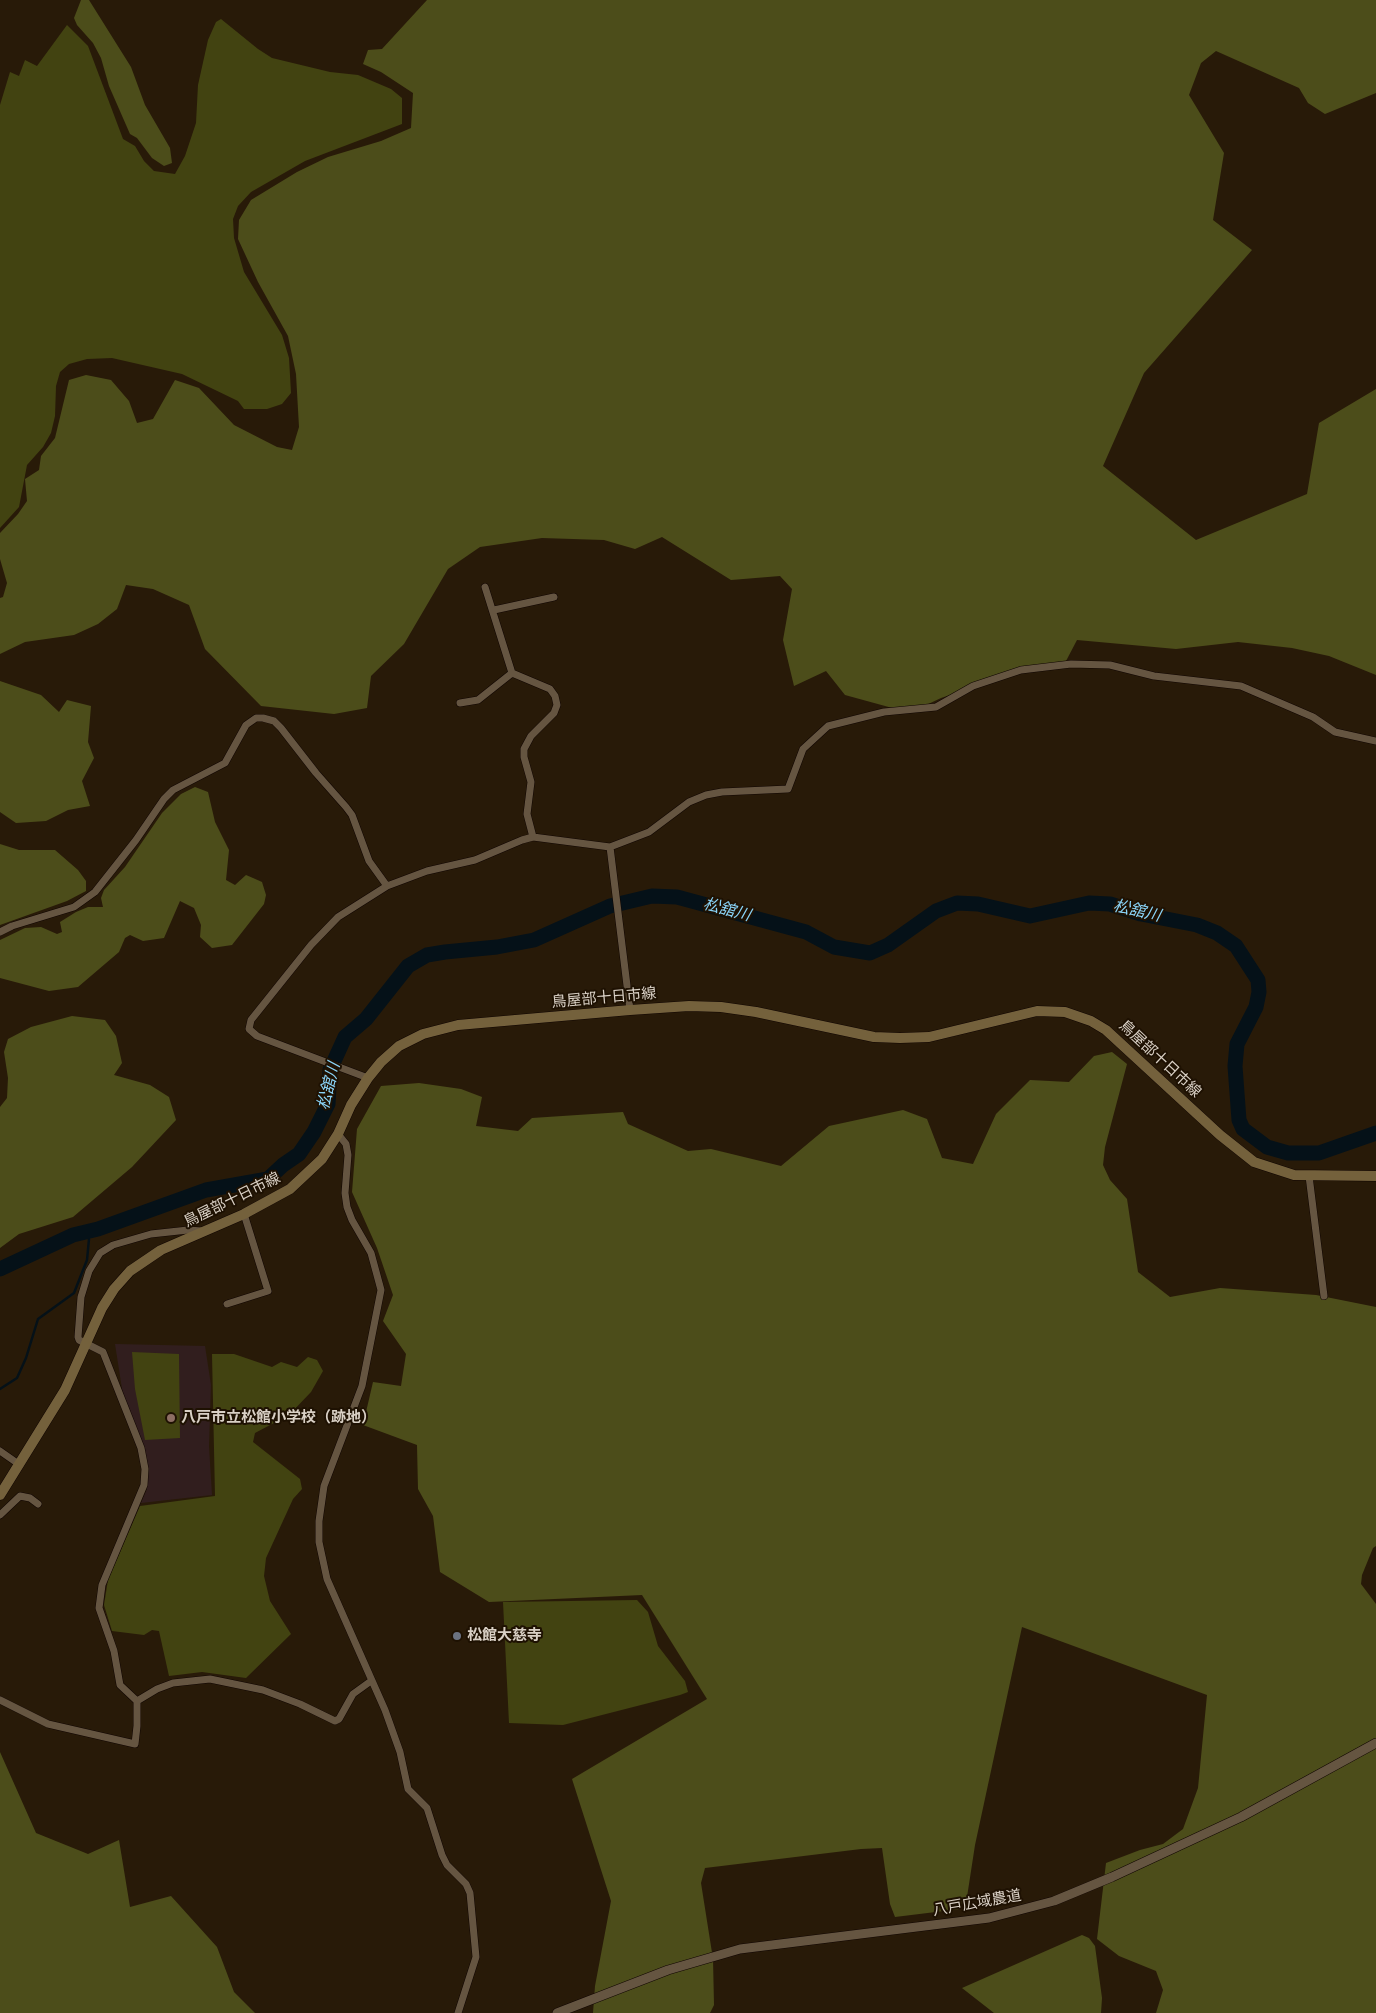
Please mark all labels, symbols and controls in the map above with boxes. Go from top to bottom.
water label: 松舘川 [701,895,753,925]
water label: 松舘川 [1111,896,1163,926]
street label: 鳥屋部十日市線 [551,984,657,1012]
street label: 鳥屋部十日市線 [1115,1017,1205,1101]
water label: 松舘川 [314,1060,344,1112]
street label: 鳥屋部十日市線 [181,1169,283,1231]
place label: 八戸市立松館小学校（跡地） [181,1409,376,1427]
marker: 八戸市立松館小学校（跡地） [165,1412,177,1424]
place label: 松館大慈寺 [467,1627,542,1645]
marker: 松館大慈寺 [451,1630,463,1642]
street label: 八戸広域農道 [931,1886,1023,1920]

